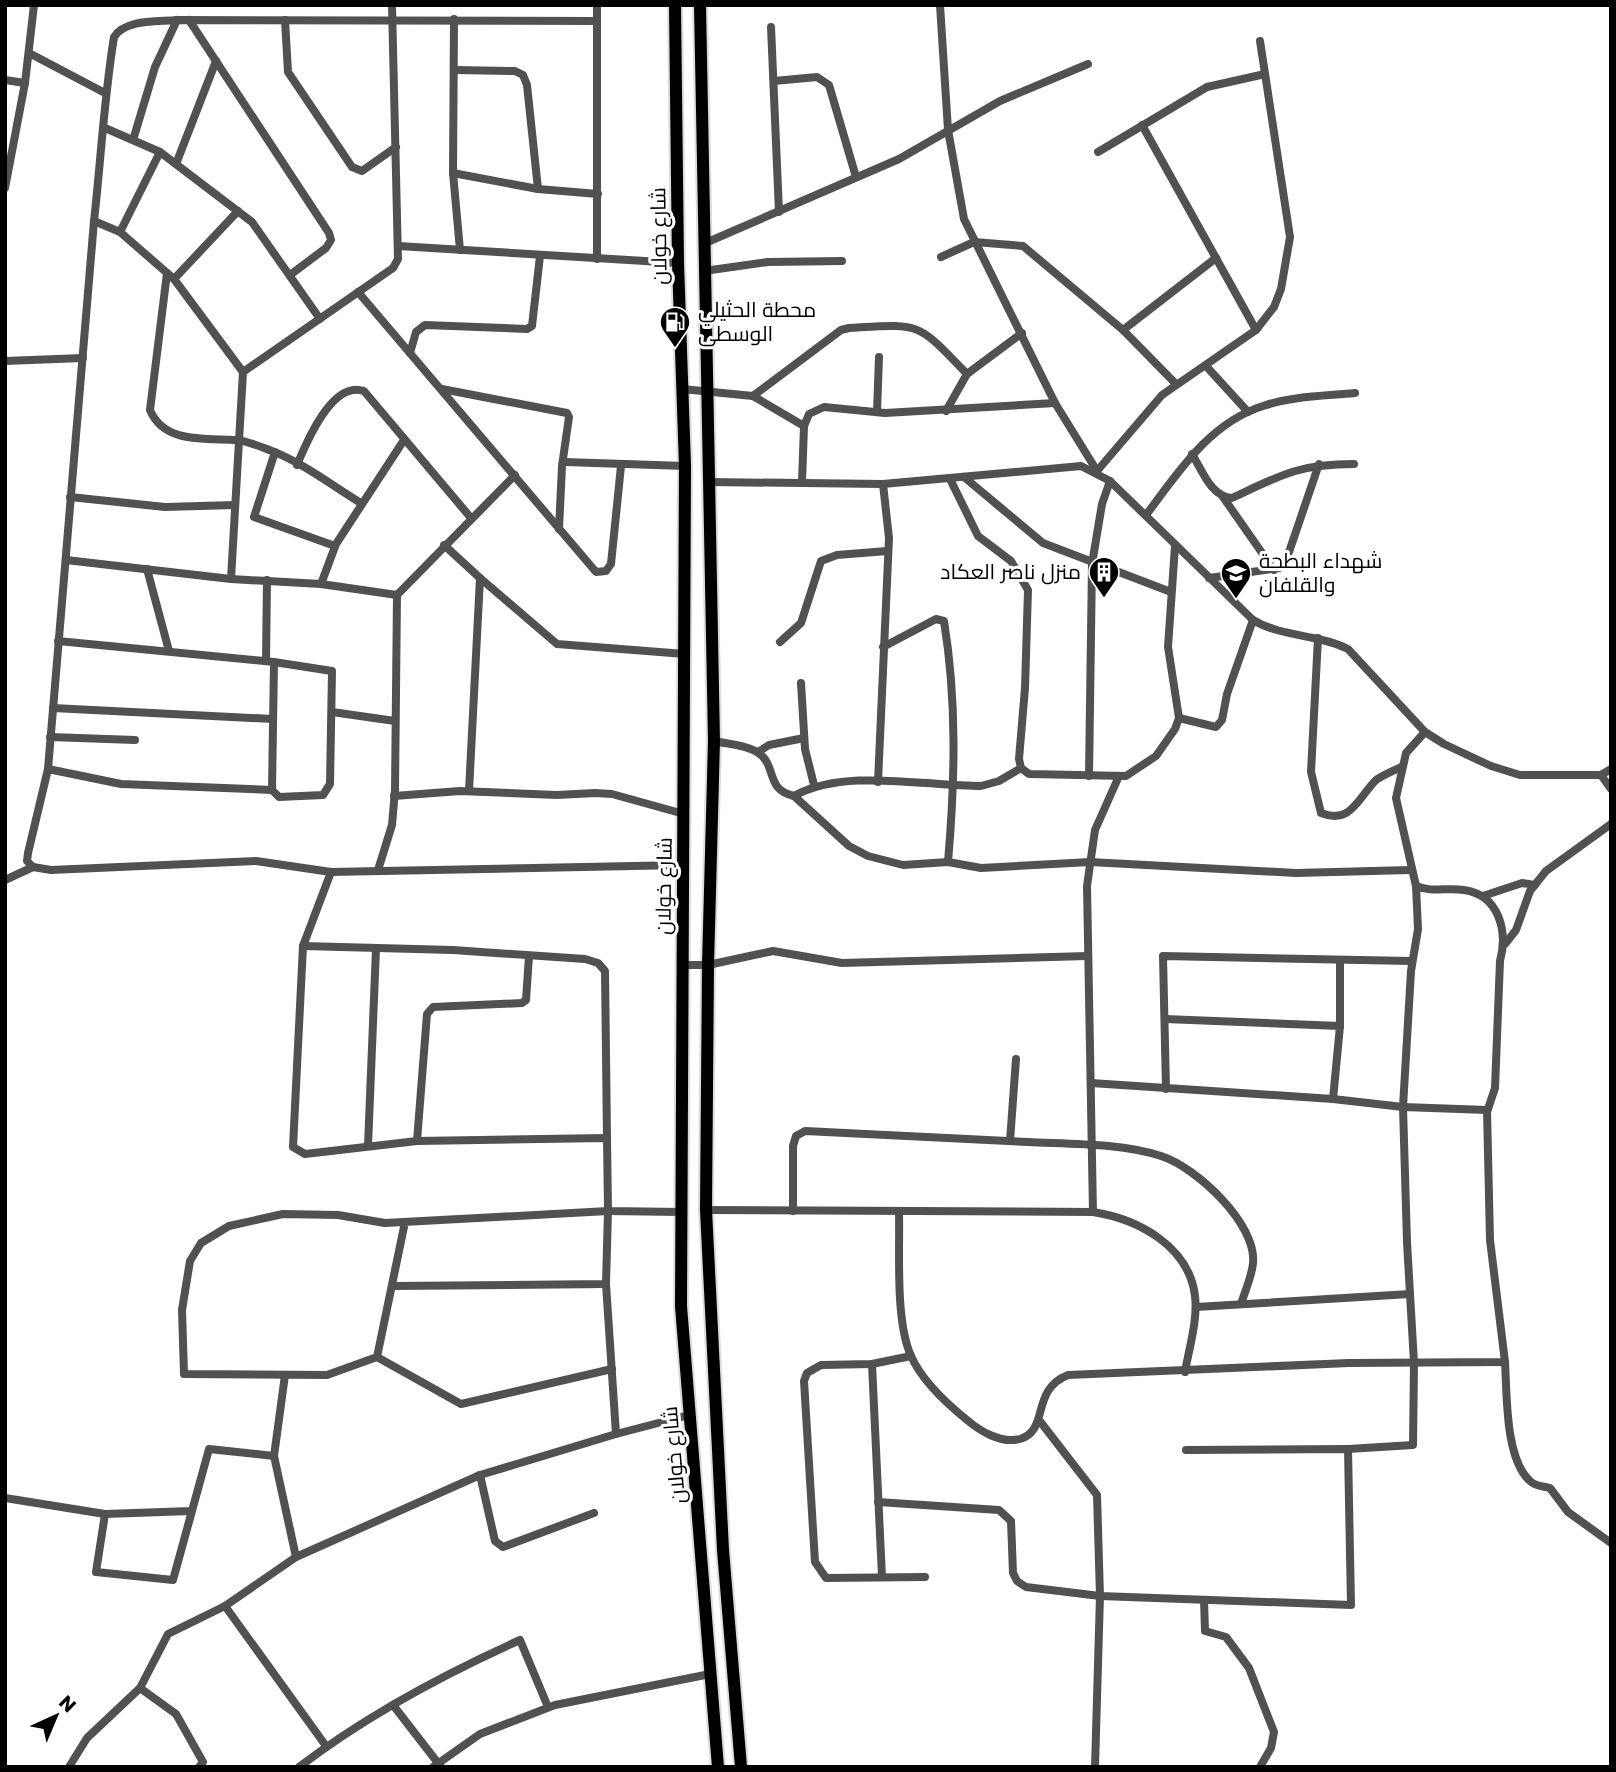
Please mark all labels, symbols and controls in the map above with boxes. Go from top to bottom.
street label: شارع خولان [643,187,674,285]
place label: محطة الحثيلي الوسطى [698,295,816,348]
fuel station icon: محطة الحثيلي الوسطى [658,305,692,349]
place label: شهداء البطحة والقلفان [1259,546,1382,599]
building icon: منزل ناصر العكاد [1087,555,1121,599]
school or university icon: شهداء البطحة والقلفان [1219,556,1253,600]
place label: منزل ناصر العكاد [940,557,1081,586]
street label: شارع خولان [648,837,679,935]
street label: شارع خولان [655,1405,692,1505]
north arrow [21,1681,91,1751]
text: N [53,1689,82,1719]

